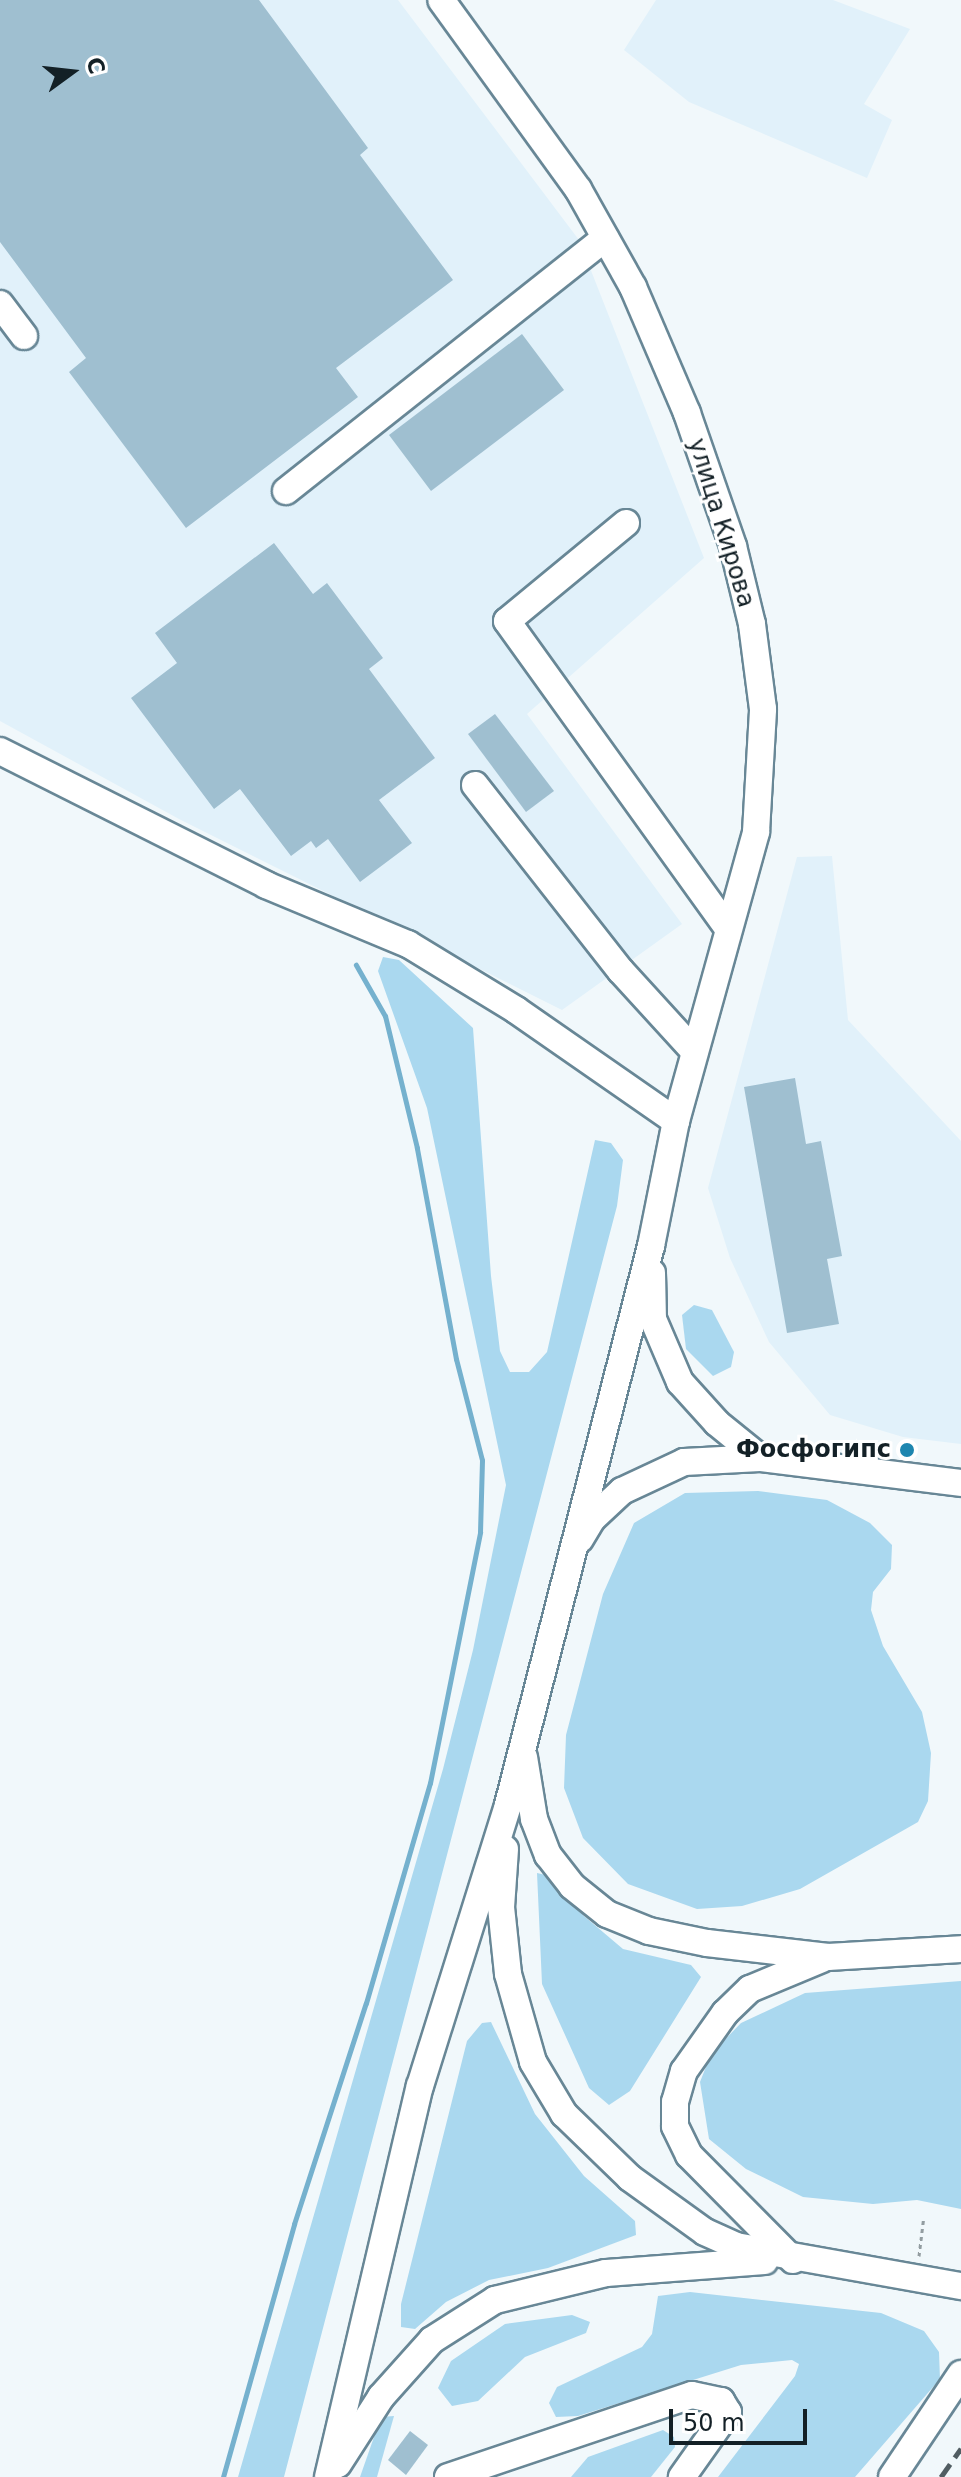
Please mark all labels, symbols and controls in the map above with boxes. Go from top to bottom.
north arrow [32,32,112,112]
text: С [82,55,110,77]
street label: улица Кирова [682,435,760,611]
place label: Фосфогипс [736,1436,891,1464]
marker: Фосфогипс [898,1441,916,1459]
scale bar [673,2393,811,2443]
text: 50 m [683,2409,745,2437]

